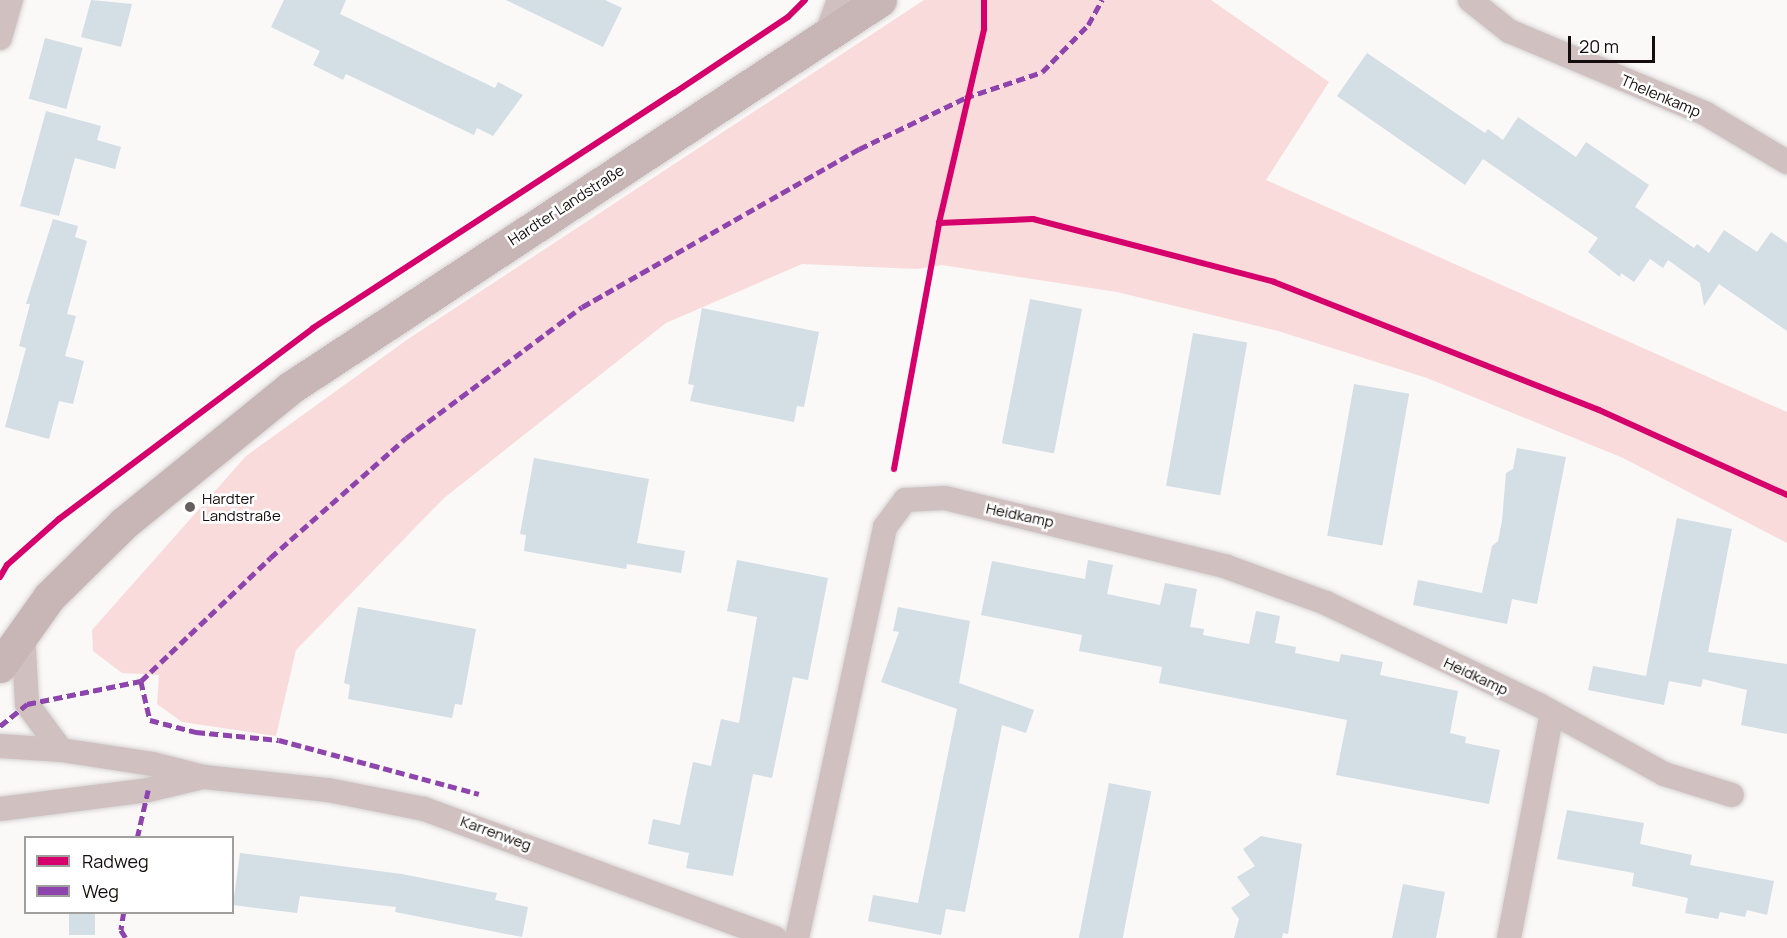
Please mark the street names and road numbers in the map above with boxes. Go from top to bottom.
street label: Thelenkamp [1618,71,1704,121]
street label: Hardter Landstraße [505,161,627,249]
street label: Heidkamp [984,499,1056,531]
street label: Heidkamp [1441,653,1511,699]
street label: Karrenweg [458,812,534,854]

